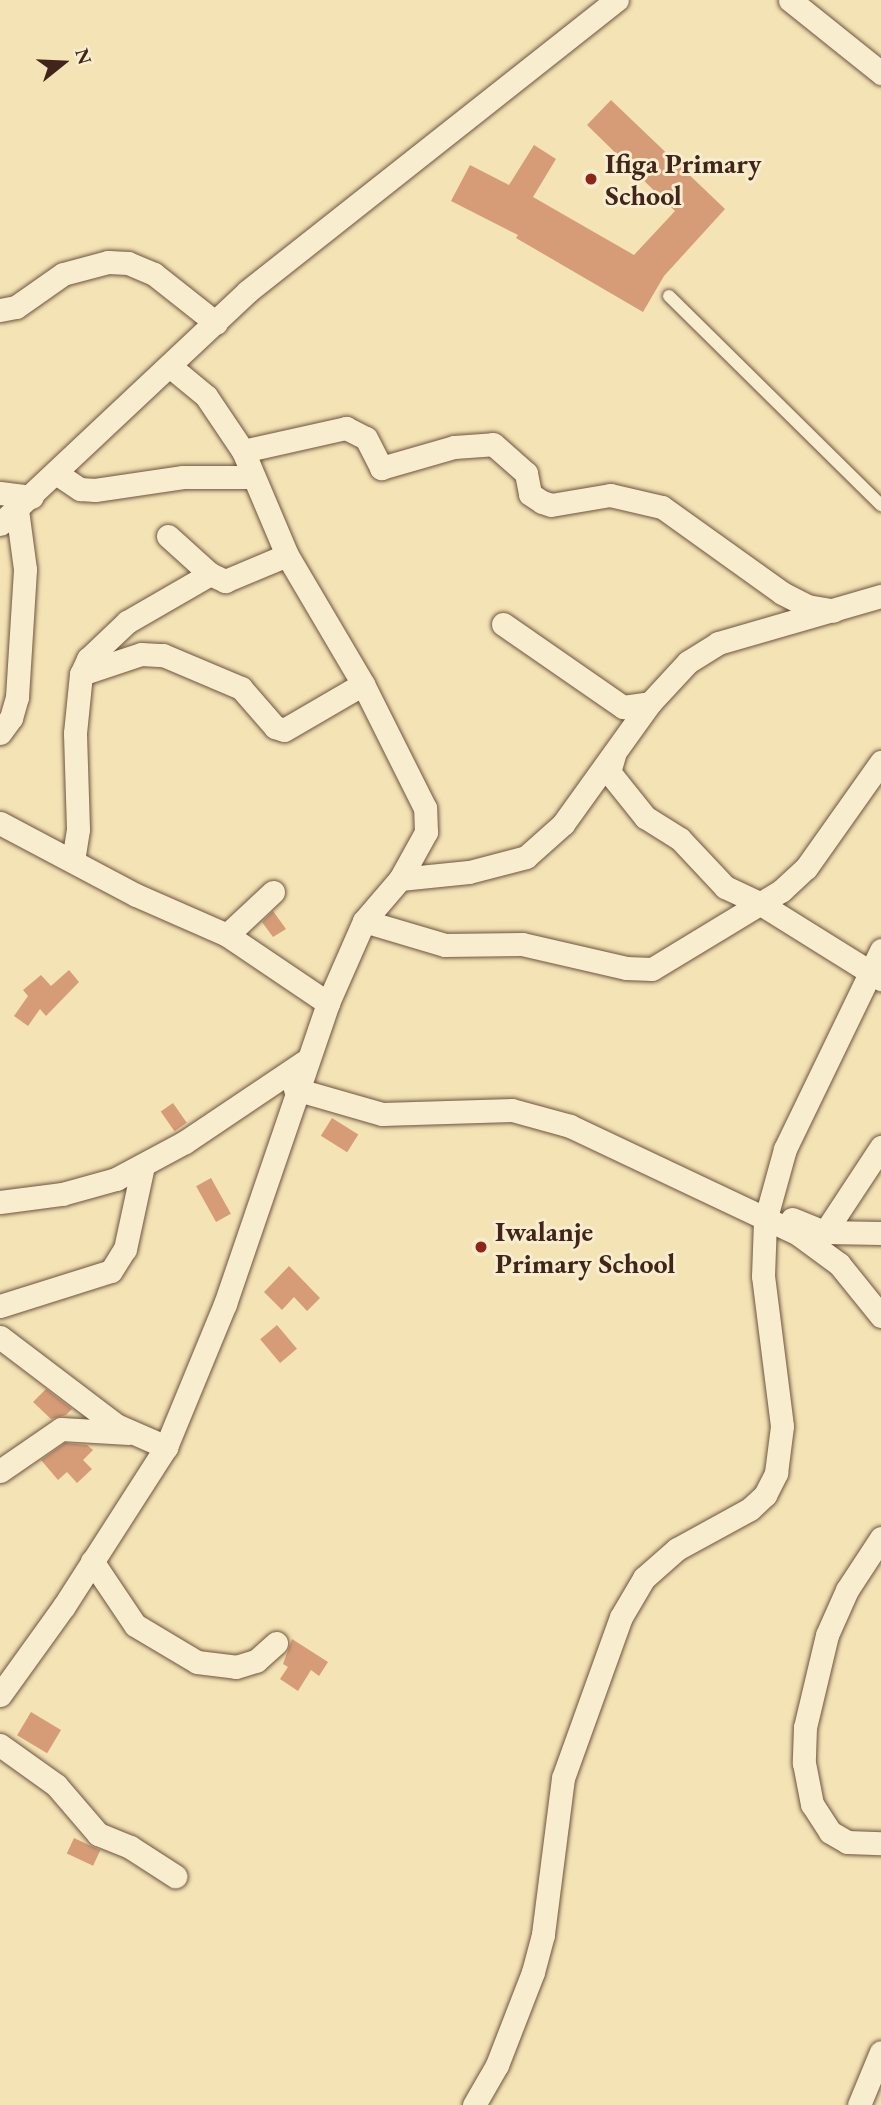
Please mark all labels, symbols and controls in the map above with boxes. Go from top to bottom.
north arrow [28,28,98,98]
text: N [69,45,98,68]
place label: Ifiga Primary School [605,146,761,212]
marker: Ifiga Primary School [583,171,599,187]
place label: Iwalanje Primary School [495,1214,675,1280]
marker: Iwalanje Primary School [473,1239,489,1255]

